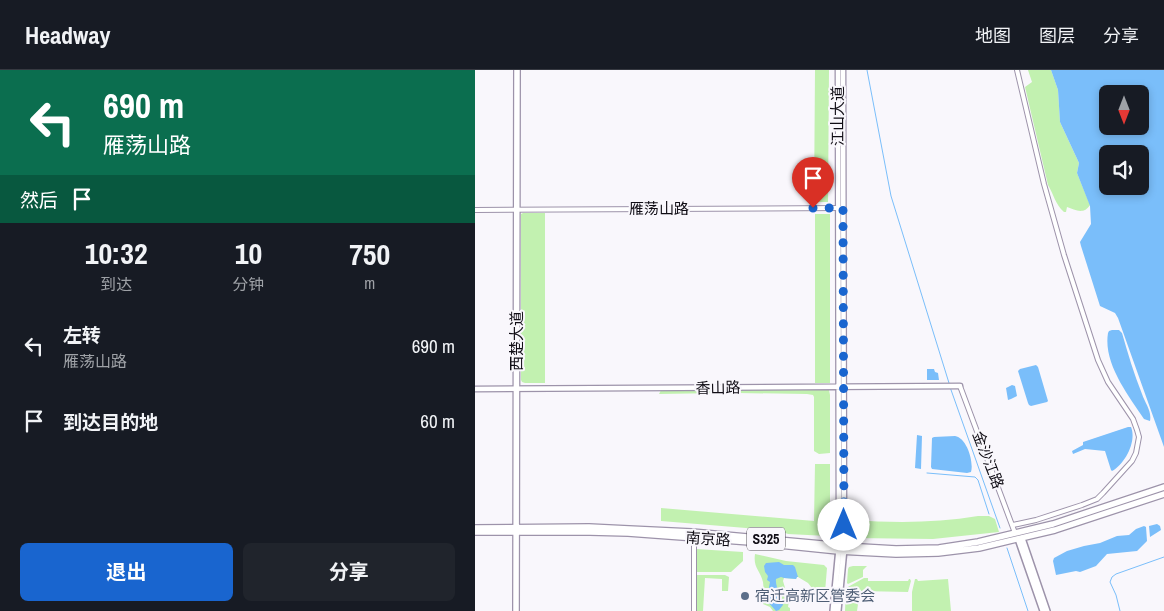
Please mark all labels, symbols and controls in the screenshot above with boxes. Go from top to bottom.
text: Headway [25,19,110,51]
text: 地图 [975,23,1011,48]
text: 图层 [1039,23,1075,48]
text: 分享 [1103,23,1139,48]
text: 690 m [103,82,184,129]
north arrow [1099,85,1149,135]
map controls [1099,85,1149,195]
street label: 江山大道 [827,86,848,146]
icon: left [20,90,85,155]
text: 雁荡山路 [103,130,191,160]
button: sound [1099,145,1149,195]
pin [792,157,834,208]
icon: arrive [799,164,827,192]
icon: arrive [68,185,96,213]
text: 然后 [20,187,58,213]
street label: 雁荡山路 [629,198,689,219]
text: 10:32 [85,233,148,273]
text: 10 [235,233,262,273]
text: 750 [349,234,390,274]
text: m [364,272,375,294]
text: 到达 [100,273,132,295]
text: 分钟 [232,273,264,295]
street label: 西楚大道 [506,311,527,371]
text: 左转 [63,322,101,348]
icon: left [20,332,48,360]
text: 690 m [412,333,455,359]
text: 雁荡山路 [63,350,127,372]
street label: 香山路 [695,377,741,398]
icon: arrive [20,407,48,435]
text: 60 m [420,408,455,434]
text: 到达目的地 [63,409,158,435]
street label: 金沙江路 [968,428,1009,492]
position arrow [817,498,869,550]
street label: 南京路 [685,526,731,551]
road number: S325 [747,528,785,550]
button: 退出 [20,543,233,601]
button: 分享 [243,543,455,601]
place label: 宿迁高新区管委会 [755,585,875,606]
marker: 宿迁高新区管委会 [739,590,751,602]

